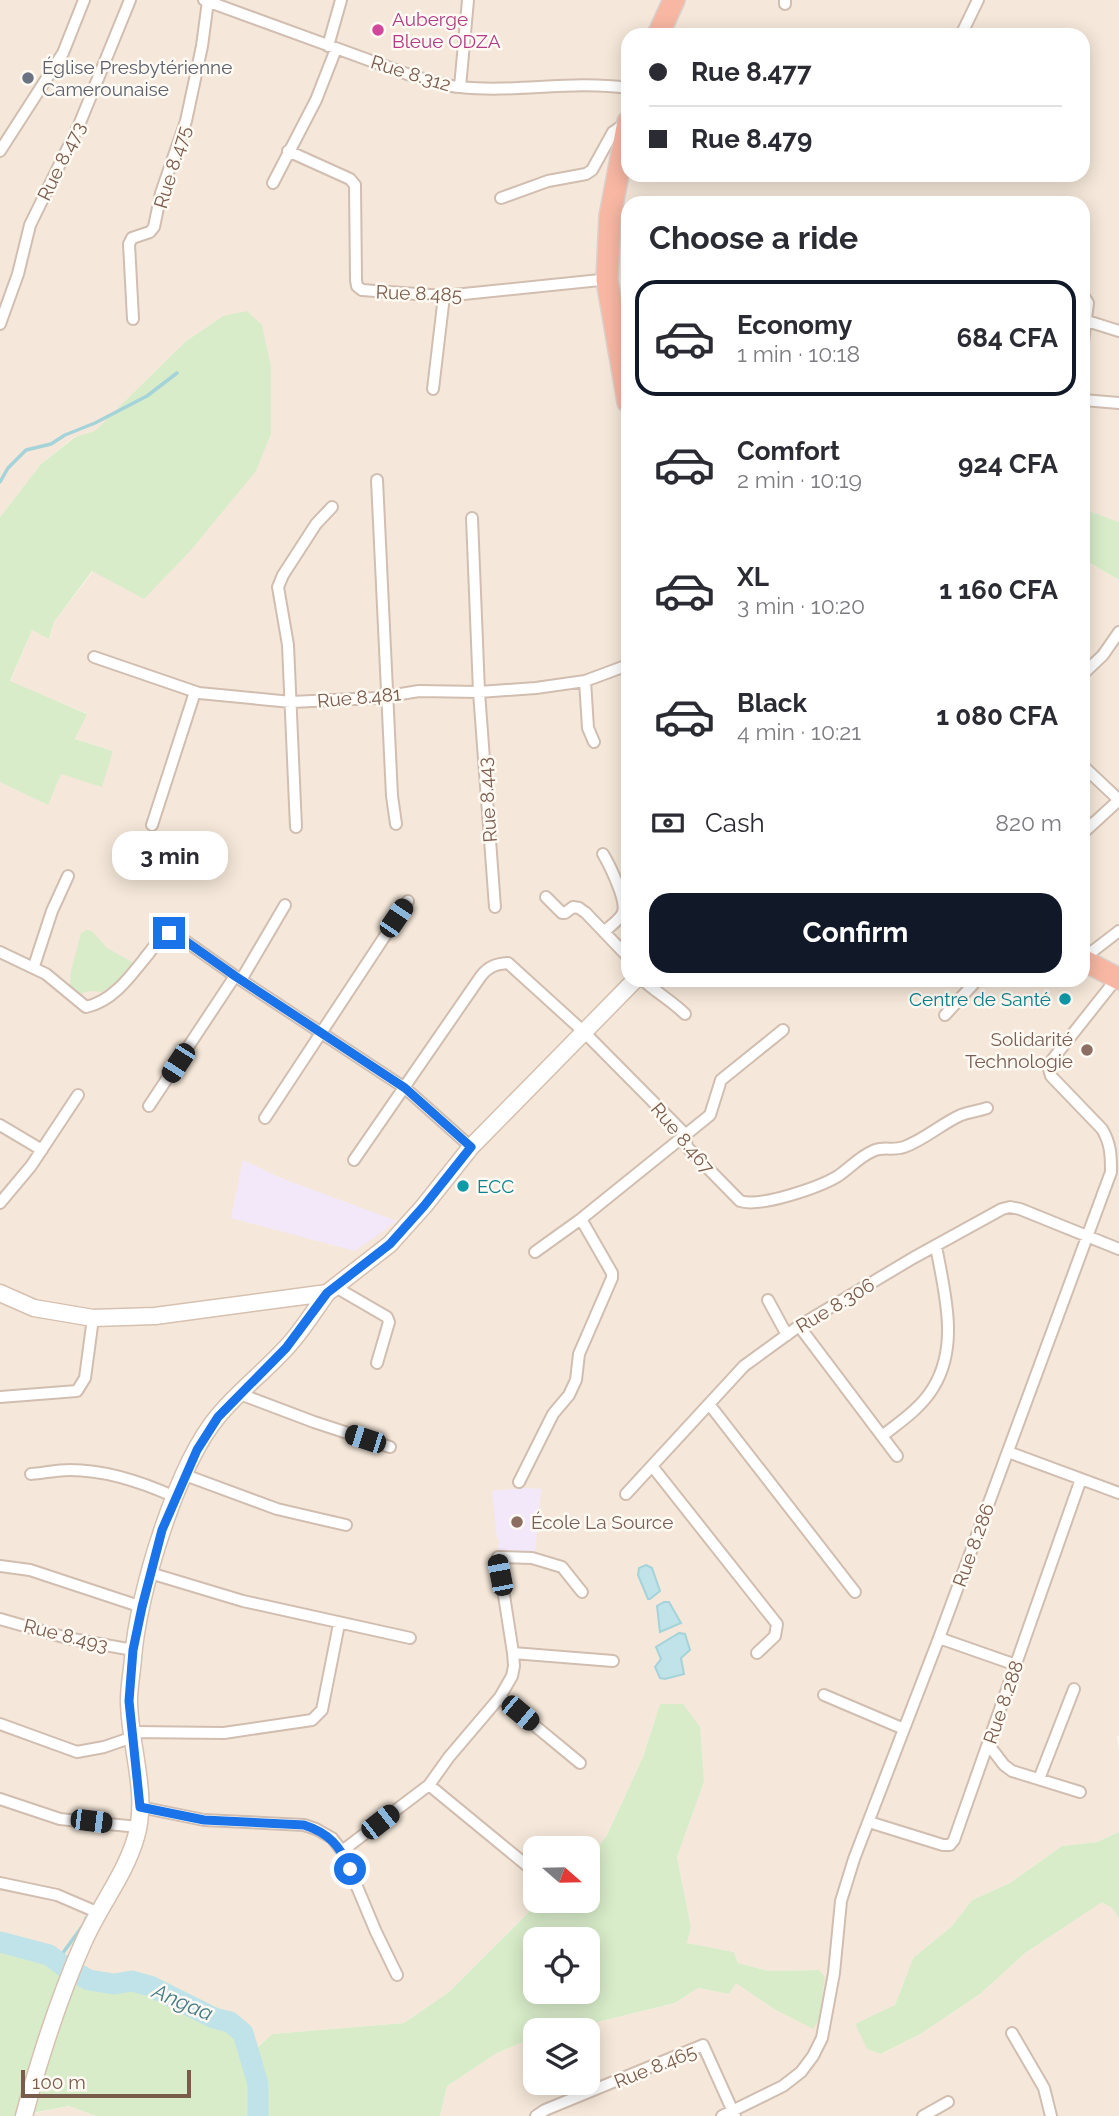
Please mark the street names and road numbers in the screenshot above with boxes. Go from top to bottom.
street label: Rue 8.312 [368,50,454,96]
street label: Rue 8.473 [32,118,90,204]
street label: Rue 8.475 [149,123,195,211]
street label: Rue 8.485 [375,280,463,306]
street label: Rue 8.481 [316,682,402,712]
street label: Rue 8.443 [473,757,501,843]
street label: Rue 8.467 [647,1098,719,1178]
street label: Rue 8.306 [792,1273,878,1337]
street label: Rue 8.286 [948,1500,998,1590]
street label: Rue 8.493 [22,1614,110,1656]
street label: Rue 8.288 [978,1657,1028,1747]
street label: Rue 8.465 [611,2040,699,2092]

